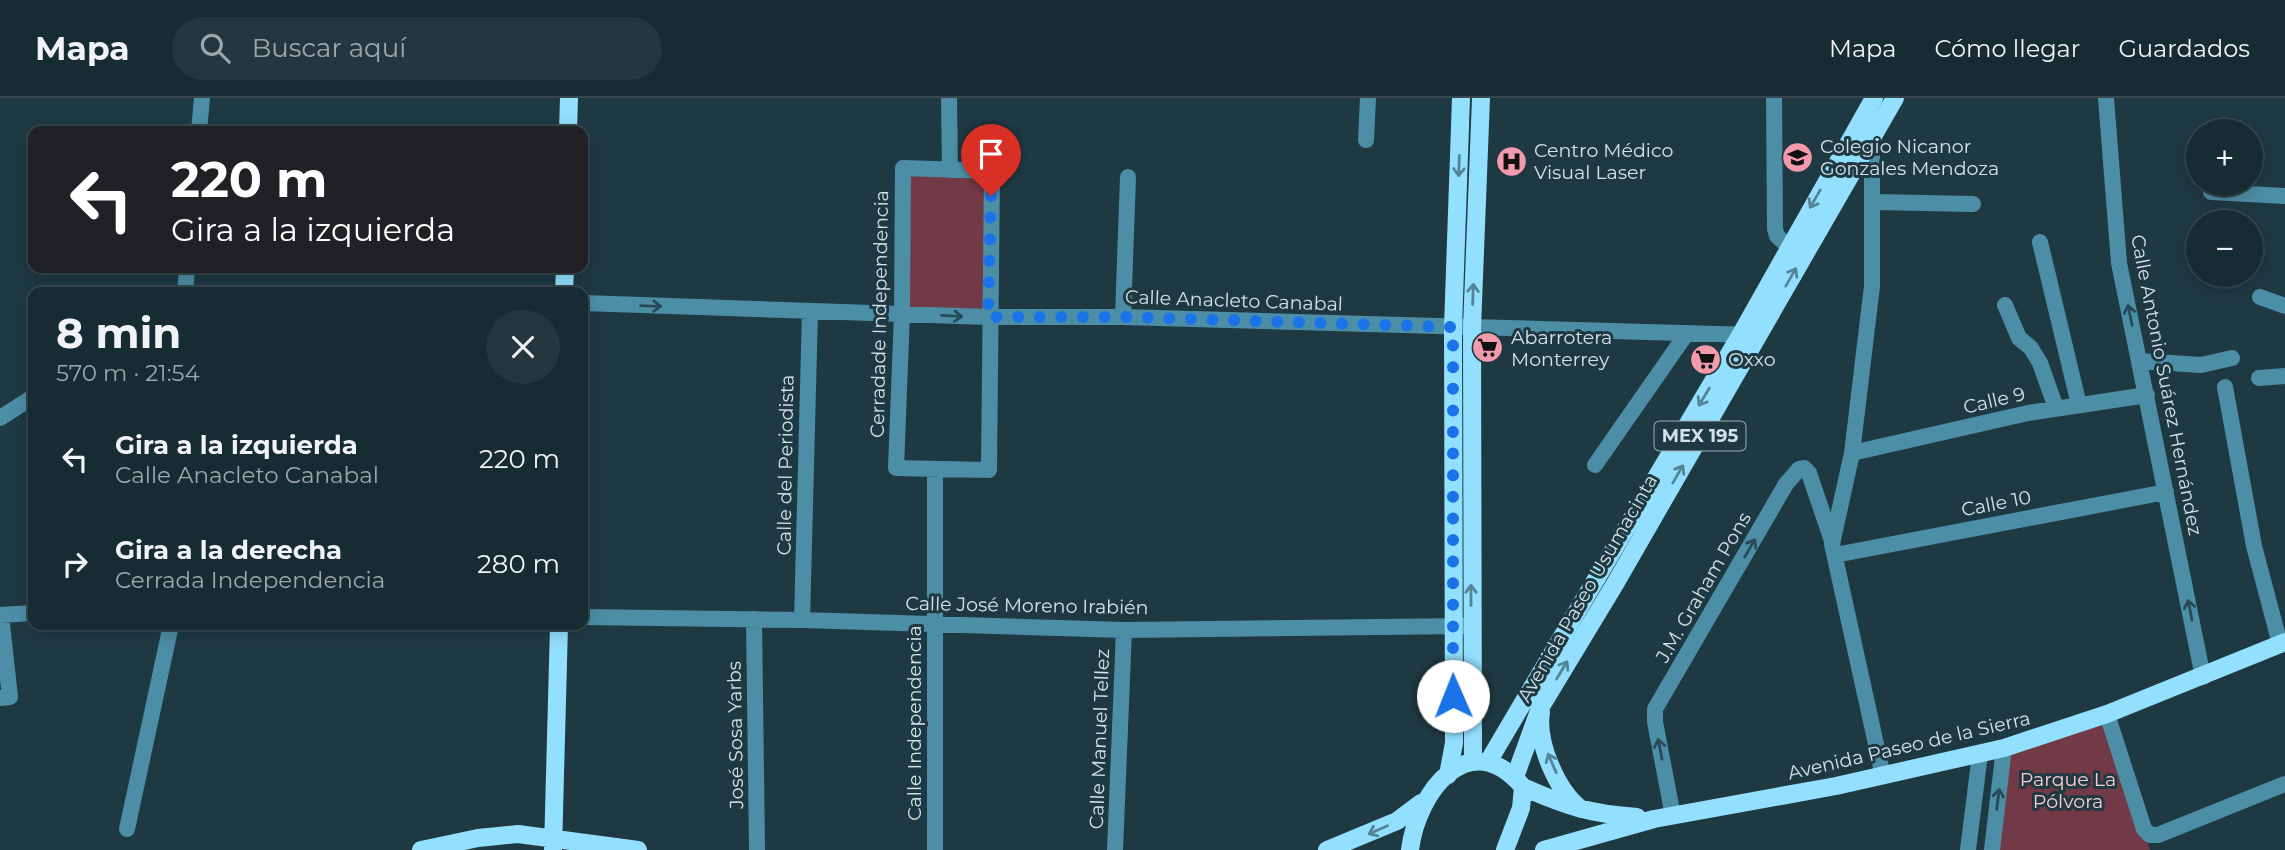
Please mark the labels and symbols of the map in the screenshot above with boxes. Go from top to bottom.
pin [961,124,1021,196]
place label: Colegio Nicanor Gonzales Mendoza [1820,135,1999,180]
place label: Centro Médico Visual Laser [1534,139,1673,184]
school or university icon: Colegio Nicanor Gonzales Mendoza [1780,140,1814,174]
hospital icon: Centro Médico Visual Laser [1494,144,1528,178]
one-way arrow [1452,154,1465,177]
one-way arrow [1808,189,1822,209]
street label: Cerradade Independencia [866,190,893,438]
street label: Calle Antonio Suárez Hernández [2126,233,2207,538]
one-way arrow [1784,268,1798,288]
one-way arrow [1467,283,1480,306]
street label: Calle Anacleto Canabal [1125,285,1343,316]
one-way arrow [639,299,662,312]
one-way arrow [2123,304,2136,327]
one-way arrow [940,309,963,322]
place label: Abarrotera Monterrey [1511,326,1612,371]
supermarket icon: Abarrotera Monterrey [1471,331,1505,365]
supermarket icon: Oxxo [1688,342,1722,376]
place label: Oxxo [1728,348,1776,371]
street label: Calle del Periodista [772,374,799,556]
street label: Calle 9 [1961,382,2027,419]
one-way arrow [1696,387,1710,407]
road number: MEX 195 [1654,422,1746,450]
one-way arrow [1671,465,1685,485]
street label: Avenida Paseo Usumacinta [1513,470,1662,706]
street label: Calle 10 [1959,485,2033,522]
street label: J.M. Graham Pons [1650,508,1756,667]
one-way arrow [1743,538,1757,558]
one-way arrow [1464,584,1478,607]
street label: Calle José Moreno Irabién [905,592,1149,619]
one-way arrow [2183,599,2197,622]
street label: Calle Independencia [903,625,926,821]
street label: Calle Manuel Tellez [1085,648,1114,830]
position arrow [1416,659,1490,733]
street label: José Sosa Yarbs [723,661,748,810]
one-way arrow [1556,661,1570,681]
street label: Avenida Paseo de la Sierra [1786,706,2033,785]
one-way arrow [1653,738,1666,761]
one-way arrow [1545,753,1558,775]
park label: Parque La Pólvora [2020,768,2116,813]
one-way arrow [1991,788,2004,811]
one-way arrow [1368,823,1389,837]

